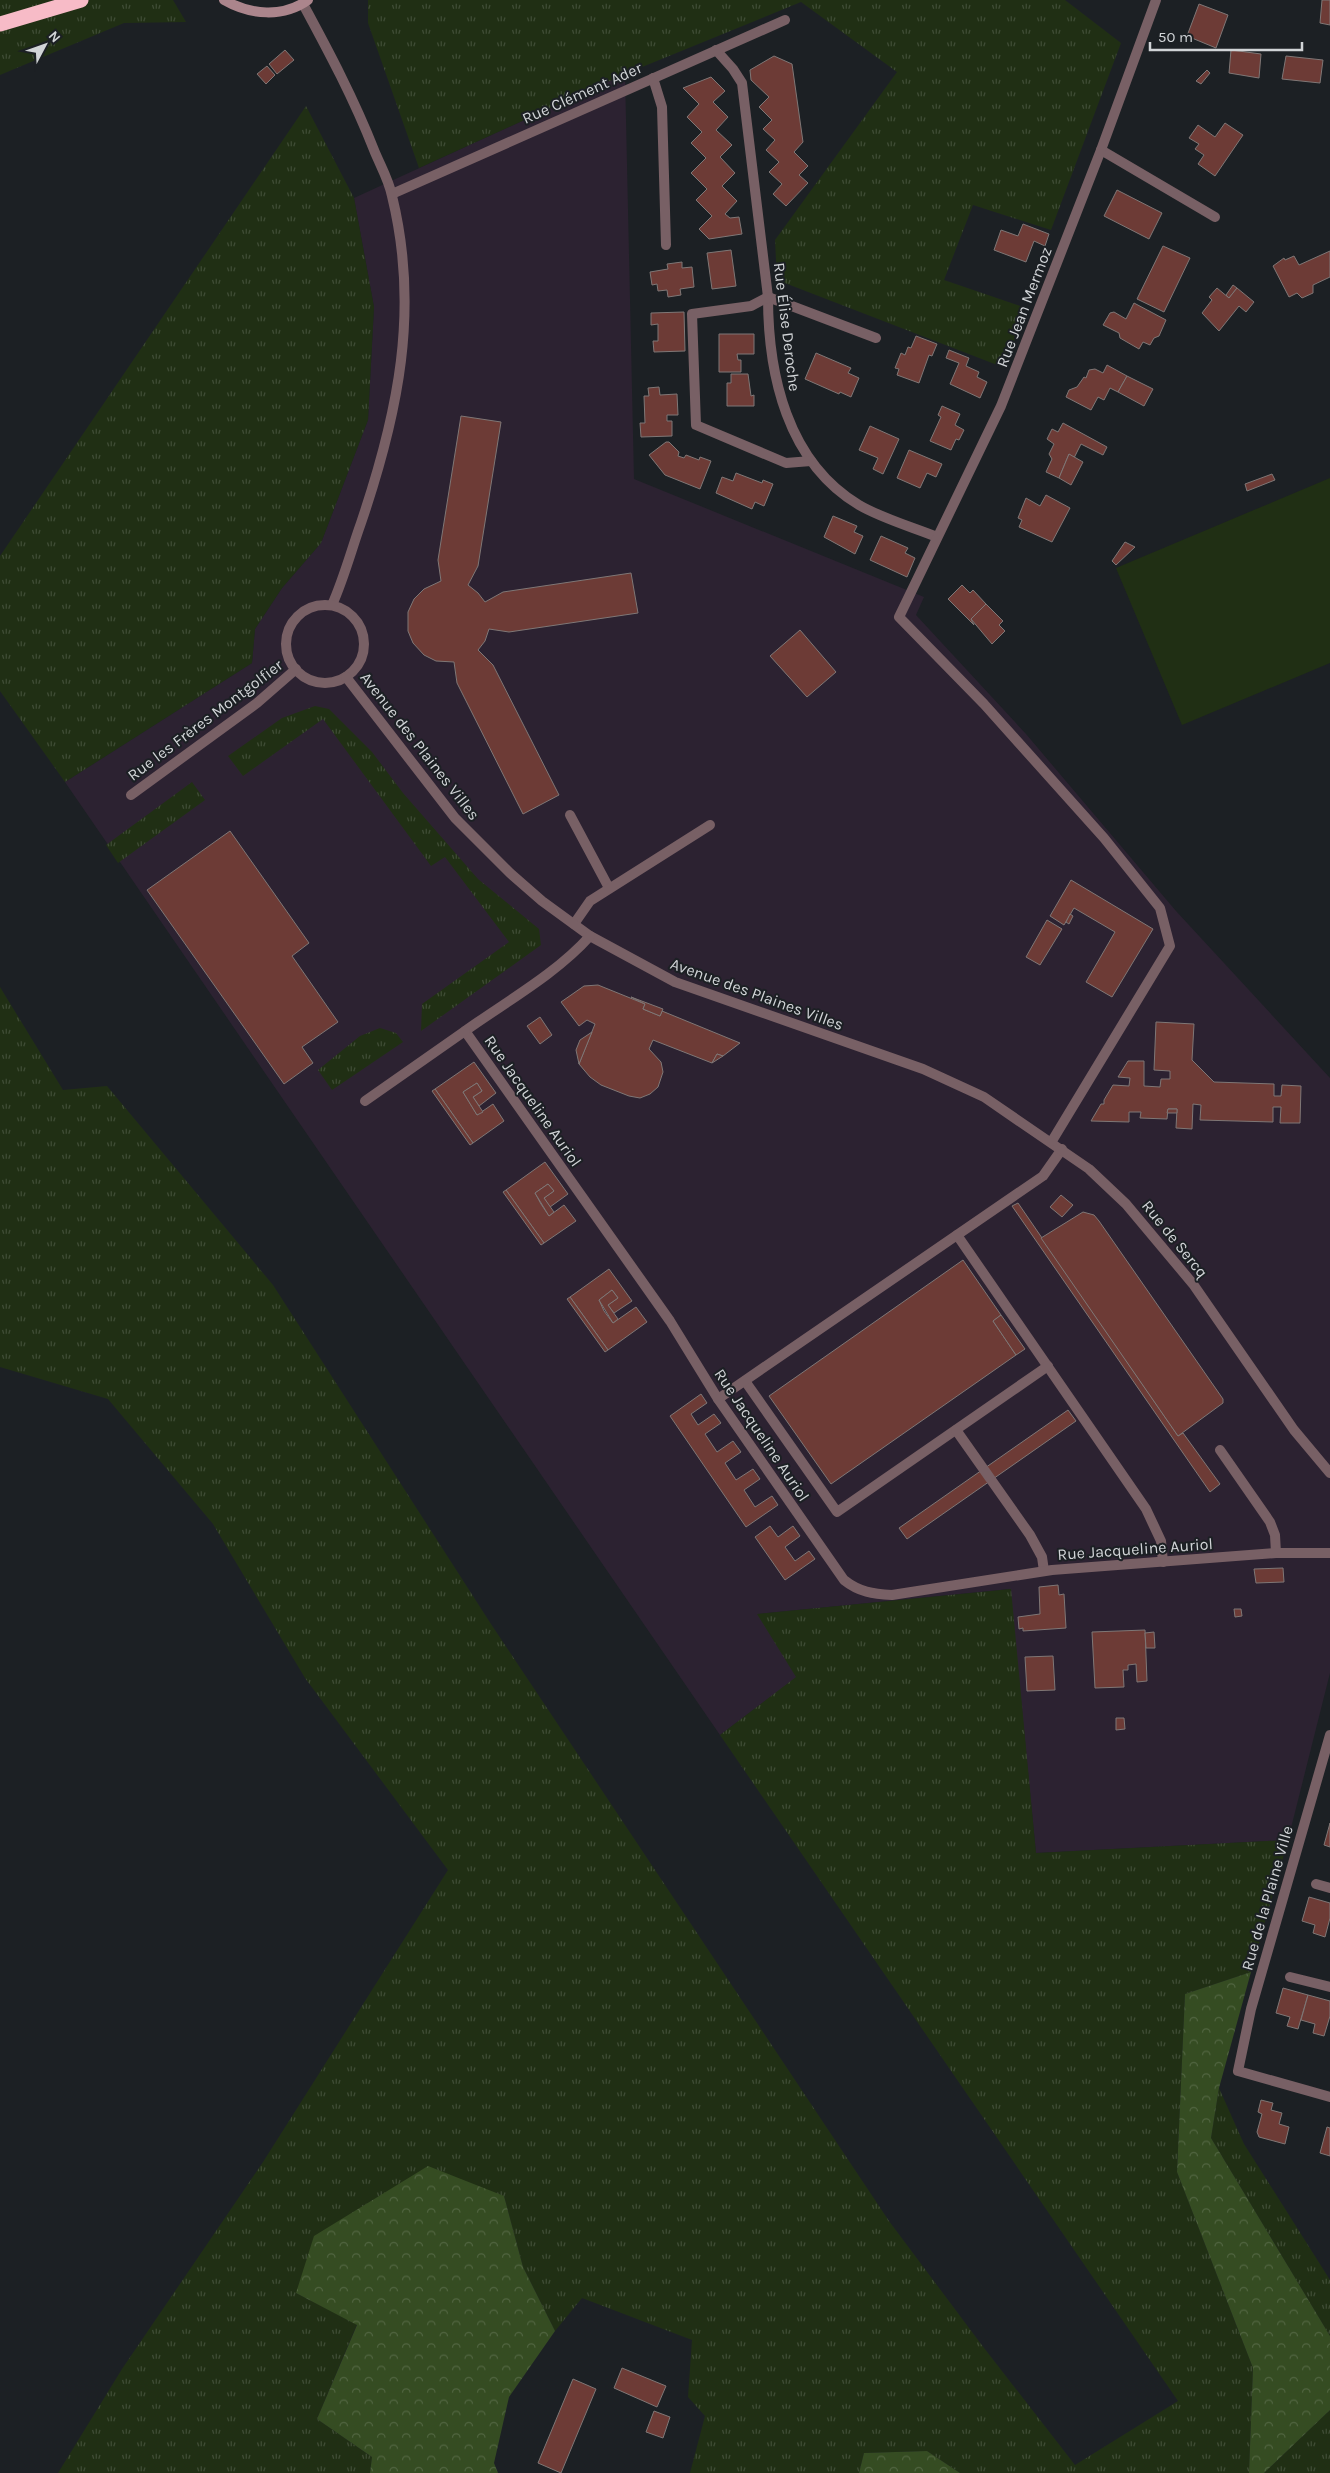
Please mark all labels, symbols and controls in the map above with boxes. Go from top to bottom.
north arrow [20,20,70,70]
scale bar [1150,20,1302,52]
text: N [45,27,64,46]
text: 50 m [1158,28,1193,46]
street label: Rue Clément Ader [519,58,645,128]
street label: Rue Jean Mermoz [992,244,1056,370]
street label: Rue Élise Deroche [770,262,804,392]
street label: Rue les Frères Montgolfier [124,655,287,785]
street label: Avenue des Plaines Villes [356,668,484,824]
street label: Avenue des Plaines Villes [668,954,846,1034]
street label: Rue Jacqueline Auriol [481,1032,585,1170]
street label: Rue de Sercq [1138,1196,1212,1282]
street label: Rue Jacqueline Auriol [711,1365,813,1505]
street label: Rue Jacqueline Auriol [1057,1534,1213,1564]
street label: Rue de la Plaine Ville [1237,1823,1297,1973]

